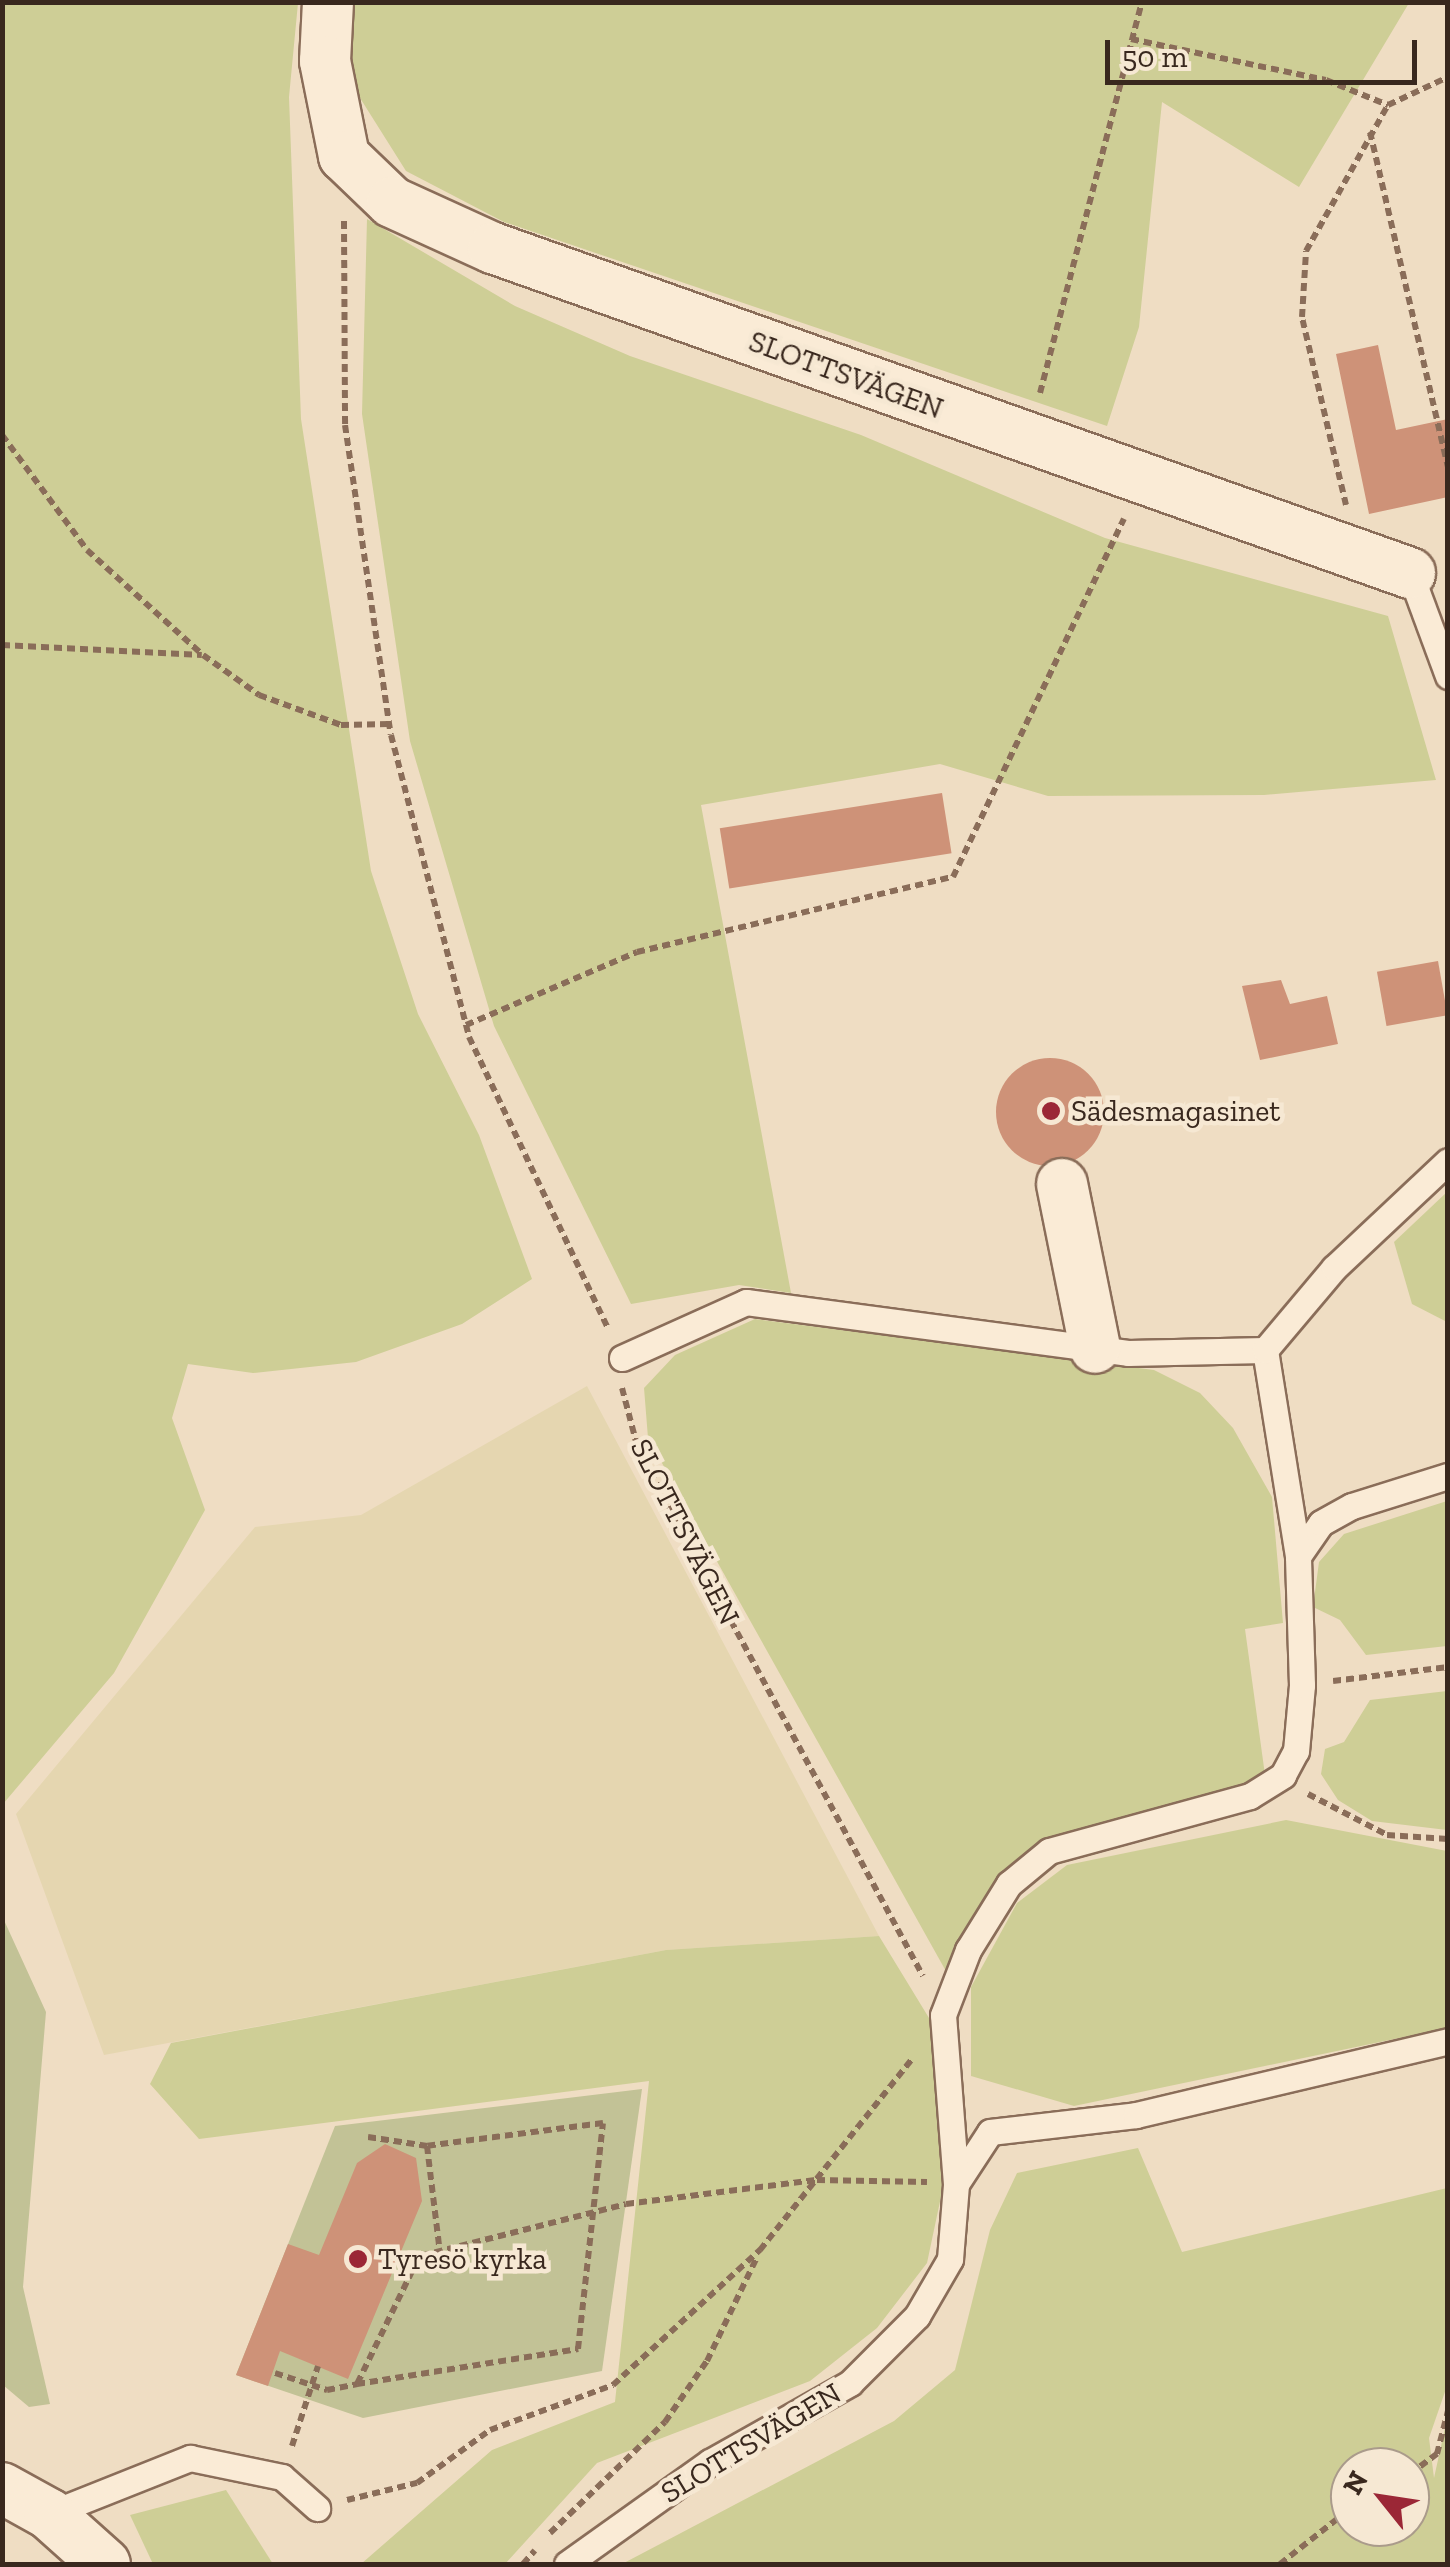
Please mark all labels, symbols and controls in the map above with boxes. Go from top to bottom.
scale bar [1110,20,1422,82]
text: 50 m [1122,39,1187,75]
street label: SLOTTSVÄGEN [744,323,948,427]
place label: Sädesmagasinet [1071,1093,1280,1129]
marker: Sädesmagasinet [1040,1100,1062,1122]
street label: SLOTTSVÄGEN [623,1433,747,1631]
place label: Tyresö kyrka [378,2241,547,2277]
marker: Tyresö kyrka [347,2248,369,2270]
street label: SLOTTSVÄGEN [654,2375,848,2511]
north arrow [1330,2447,1430,2547]
text: N [1336,2465,1375,2500]

